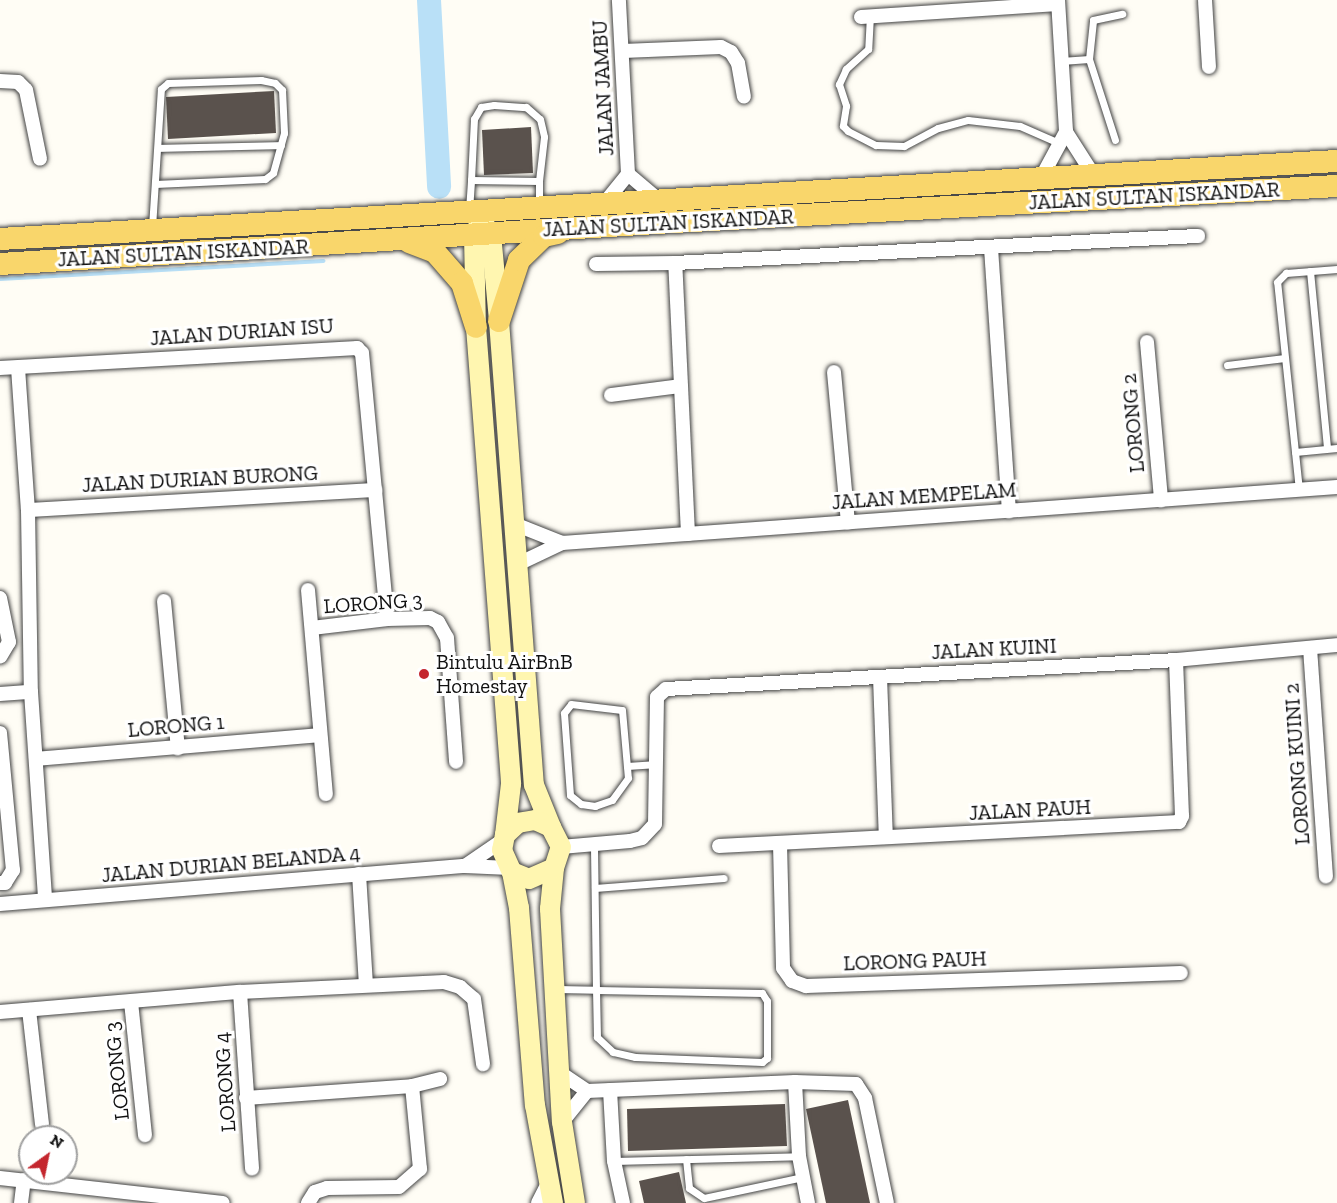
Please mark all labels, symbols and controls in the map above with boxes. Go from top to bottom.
street label: JALAN JAMBU [587,19,619,157]
street label: JALAN SULTAN ISKANDAR [1028,177,1280,215]
street label: JALAN SULTAN ISKANDAR [542,204,794,242]
street label: JALAN SULTAN ISKANDAR [57,234,309,272]
street label: JALAN DURIAN ISU [149,313,335,351]
street label: LORONG 2 [1116,372,1150,474]
street label: JALAN DURIAN BURONG [81,460,319,498]
street label: JALAN MEMPELAM [831,477,1017,515]
street label: LORONG 3 [323,587,423,619]
street label: JALAN KUINI [931,633,1057,665]
place label: Bintulu AirBnB Homestay [436,649,573,699]
marker: Bintulu AirBnB Homestay [417,667,431,681]
street label: LORONG KUINI 2 [1279,682,1315,846]
street label: LORONG 1 [127,709,225,743]
street label: JALAN PAUH [968,794,1092,826]
street label: JALAN DURIAN BELANDA 4 [100,840,362,888]
street label: LORONG PAUH [843,946,987,976]
street label: LORONG 3 [99,1020,135,1122]
street label: LORONG 4 [209,1031,241,1133]
north arrow [18,1125,78,1185]
text: N [47,1130,67,1152]

